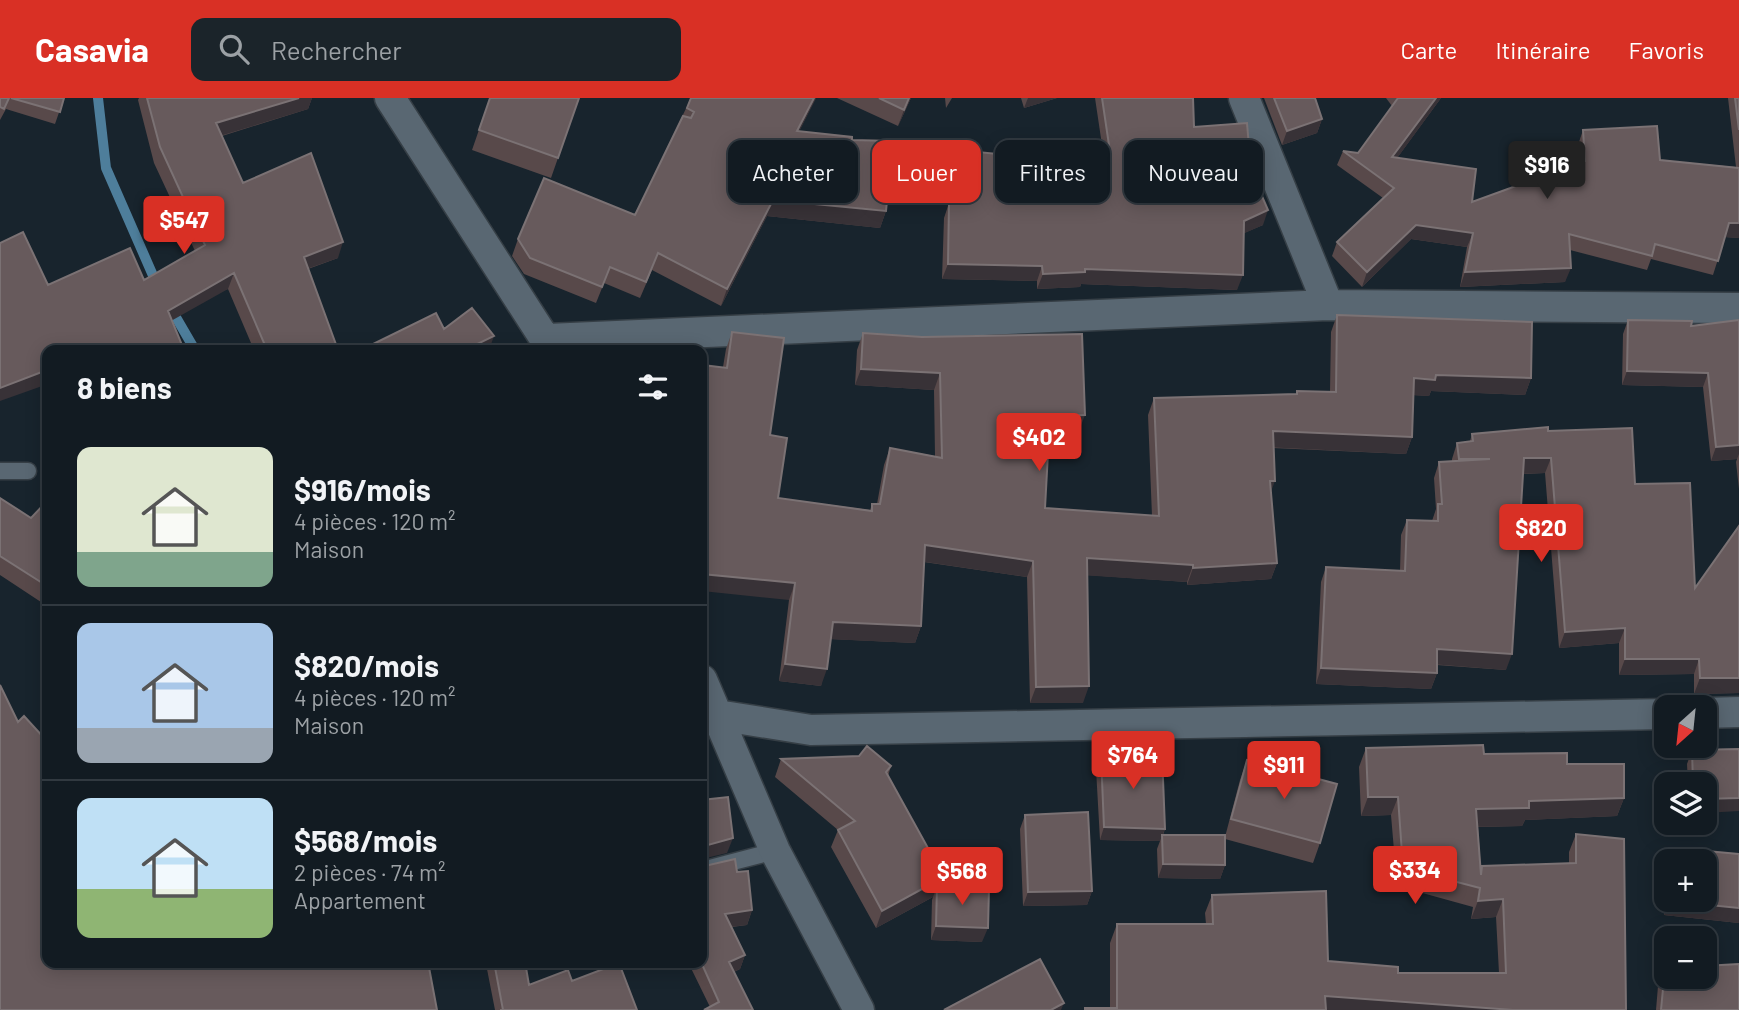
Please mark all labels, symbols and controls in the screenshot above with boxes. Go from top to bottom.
search box [191,18,681,81]
text: Casavia [35,29,149,69]
icon: search [215,30,253,68]
text: Rechercher [271,34,402,65]
text: Carte [1401,35,1457,64]
text: Itinéraire [1495,35,1591,64]
text: Favoris [1629,35,1704,64]
chip: Acheter [728,140,858,203]
chip: Louer [872,140,981,203]
chip: Filtres [995,140,1110,203]
chip: Nouveau [1124,140,1263,203]
pin: $916 [1506,141,1588,201]
text: $916 [1524,150,1570,178]
pin: $547 [143,197,225,256]
text: $547 [159,205,209,233]
icon: filters [634,368,672,406]
text: 8 biens [77,369,172,405]
pin: $402 [998,414,1080,473]
text: $402 [1012,422,1066,450]
text: $916/mois [294,471,431,507]
icon: home [133,475,217,559]
pin: $820 [1500,504,1582,564]
text: 4 pièces · 120 m² [294,507,456,535]
text: $820 [1515,513,1567,541]
text: Maison [294,535,364,563]
text: $820/mois [294,647,439,683]
icon: home [133,651,217,735]
text: 4 pièces · 120 m² [294,683,456,711]
north arrow [1654,695,1717,758]
map controls [1654,695,1717,989]
text: Maison [294,711,364,739]
pin: $764 [1092,732,1174,791]
text: $764 [1108,740,1158,768]
pin: $911 [1243,742,1325,801]
text: $911 [1263,750,1305,778]
button: layers [1654,772,1717,835]
text: $568/mois [294,822,437,858]
icon: home [133,826,217,910]
pin: $334 [1374,846,1456,906]
pin: $568 [921,848,1003,907]
button: + [1654,849,1717,912]
text: $334 [1389,855,1441,883]
text: $568 [937,856,987,884]
text: 2 pièces · 74 m² [294,858,445,886]
text: Appartement [294,886,426,914]
button: − [1654,926,1717,989]

